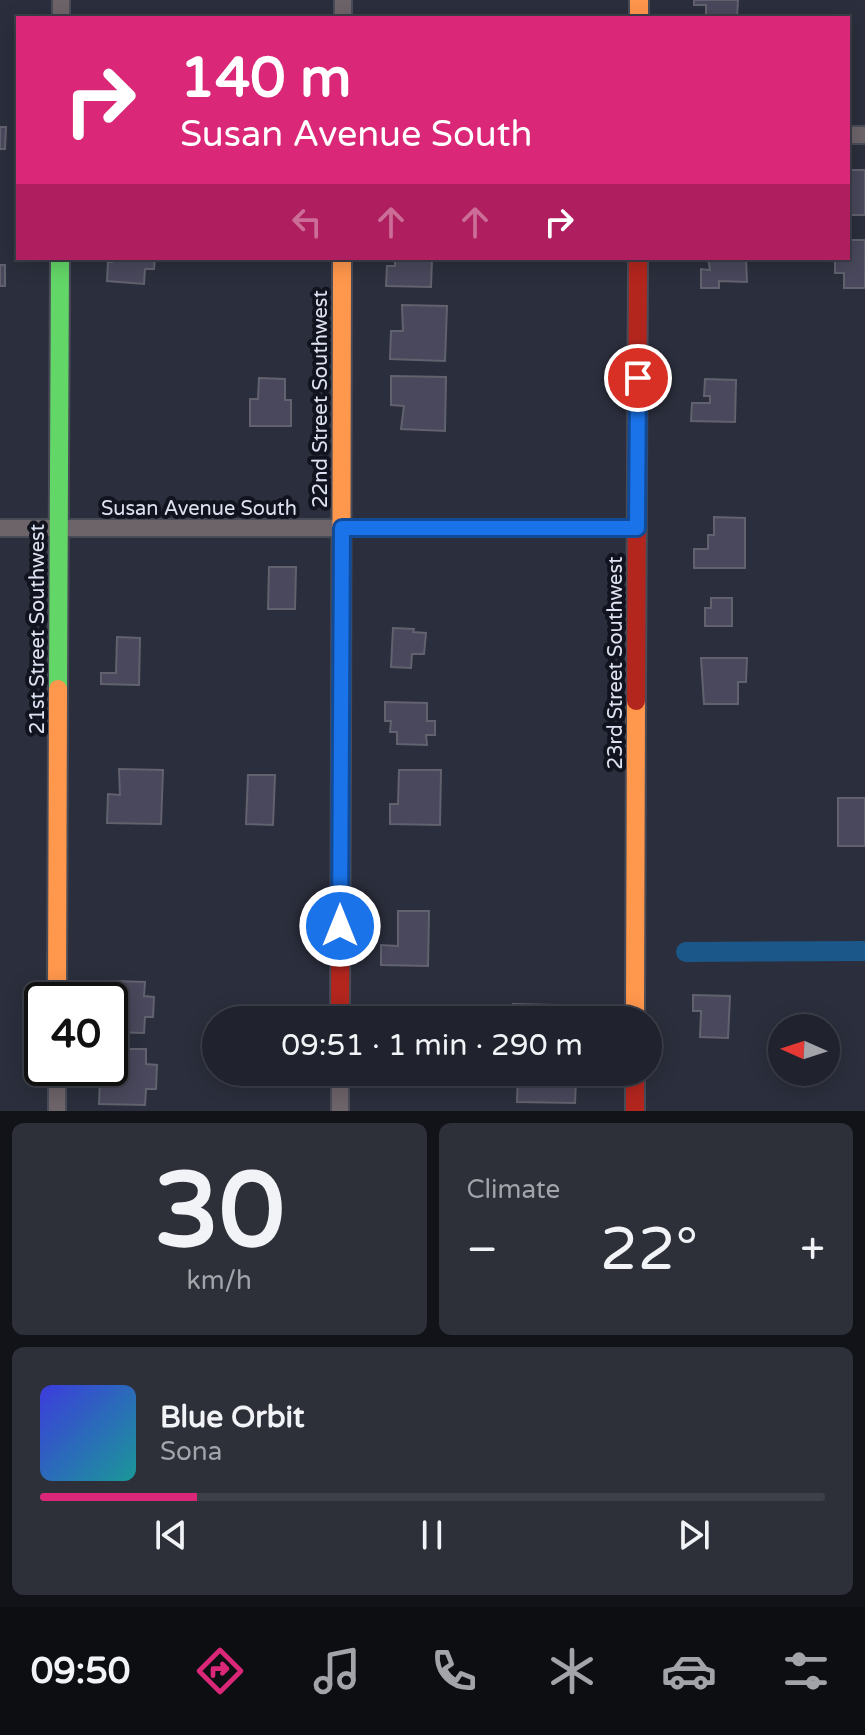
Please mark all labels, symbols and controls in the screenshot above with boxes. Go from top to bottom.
text: 140 m [180,45,351,112]
icon: right [48,48,152,152]
text: Susan Avenue South [180,113,532,156]
icon: left [285,200,329,244]
icon: ahead [369,200,413,244]
icon: ahead [453,200,497,244]
icon: right [537,200,581,244]
street label: 22nd Street Southwest [309,290,333,508]
pin [604,344,672,412]
icon: arrive [616,356,660,400]
street label: Susan Avenue South [101,497,297,521]
street label: 21st Street Southwest [26,523,50,734]
street label: 23rd Street Southwest [604,556,628,770]
position arrow [298,884,382,968]
speed limit sign: 40 [24,982,128,1086]
north arrow [768,1014,840,1086]
map controls [768,1014,840,1086]
text: 09:51 · 1 min · 290 m [281,1027,583,1064]
text: 30 [154,1150,285,1275]
text: Climate [467,1174,560,1205]
text: 22° [600,1214,698,1286]
text: − [467,1224,498,1277]
text: + [800,1224,825,1277]
text: km/h [187,1265,252,1296]
text: Blue Orbit [160,1399,305,1436]
text: Sona [160,1436,222,1467]
icon: previous [149,1513,193,1557]
icon: pause [410,1513,454,1557]
icon: next [672,1513,716,1557]
icon: directions [192,1643,248,1699]
icon: music [309,1643,365,1699]
icon: phone [426,1643,482,1699]
icon: climate [544,1643,600,1699]
icon: car [661,1643,717,1699]
icon: filters [778,1643,834,1699]
text: 09:50 [31,1650,130,1693]

